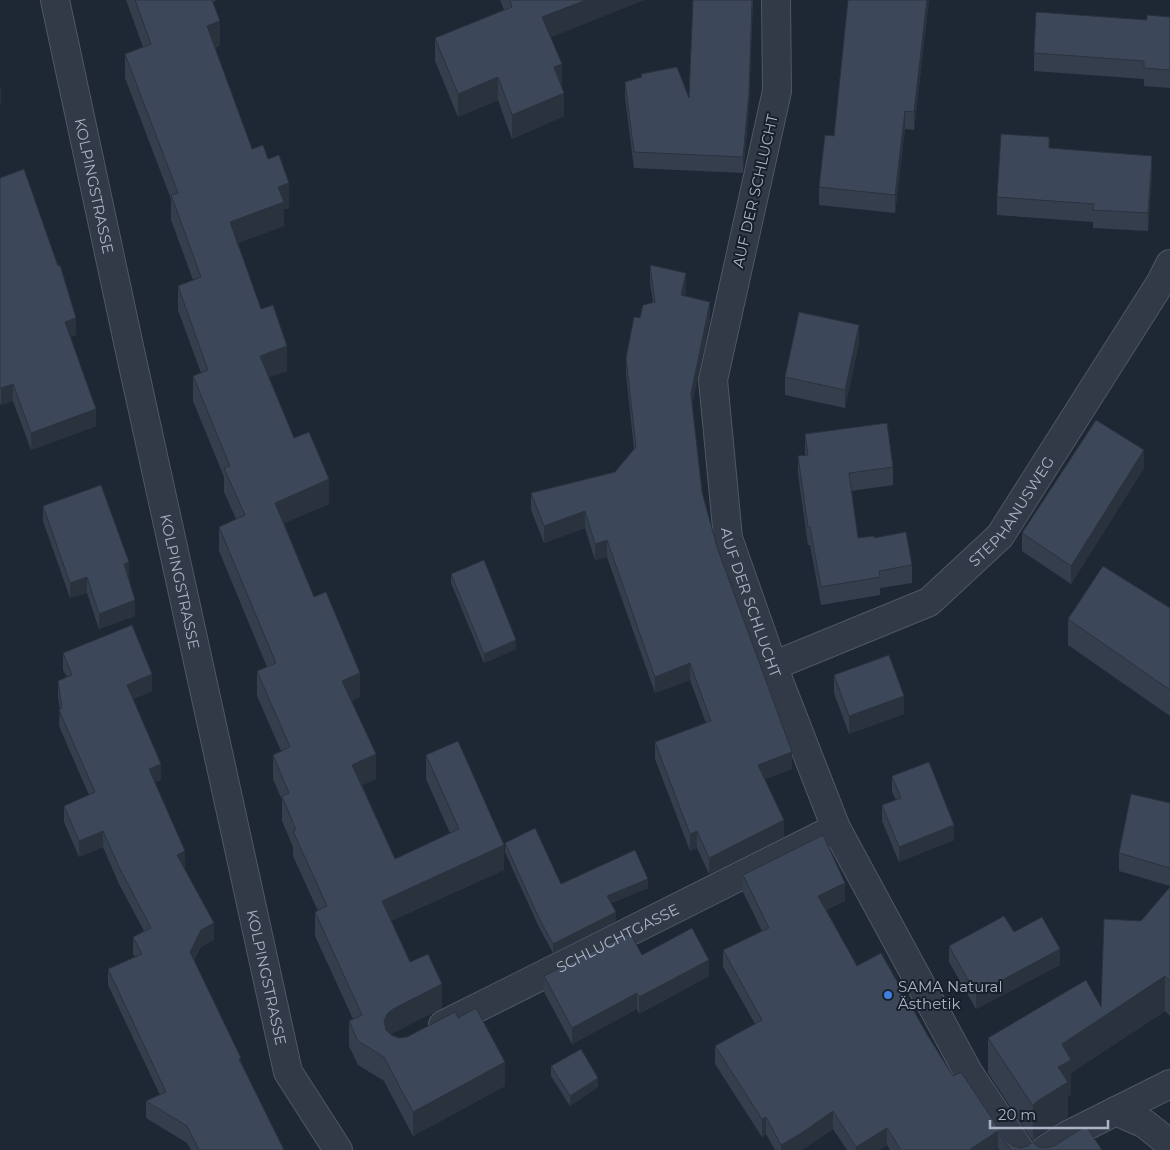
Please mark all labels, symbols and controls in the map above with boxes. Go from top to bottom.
street label: AUF DER SCHLUCHT [728,112,782,270]
street label: KOLPINGSTRASSE [71,116,118,255]
street label: STEPHANUSWEG [964,453,1058,570]
street label: KOLPINGSTRASSE [156,512,205,651]
street label: AUF DER SCHLUCHT [718,527,786,680]
street label: SCHLUCHTGASSE [553,899,682,976]
street label: KOLPINGSTRASSE [243,908,291,1047]
place label: SAMA Natural Ästhetik [898,977,1003,1013]
marker: SAMA Natural Ästhetik [882,989,894,1001]
scale bar [990,1098,1108,1130]
text: 20 m [998,1105,1036,1124]

